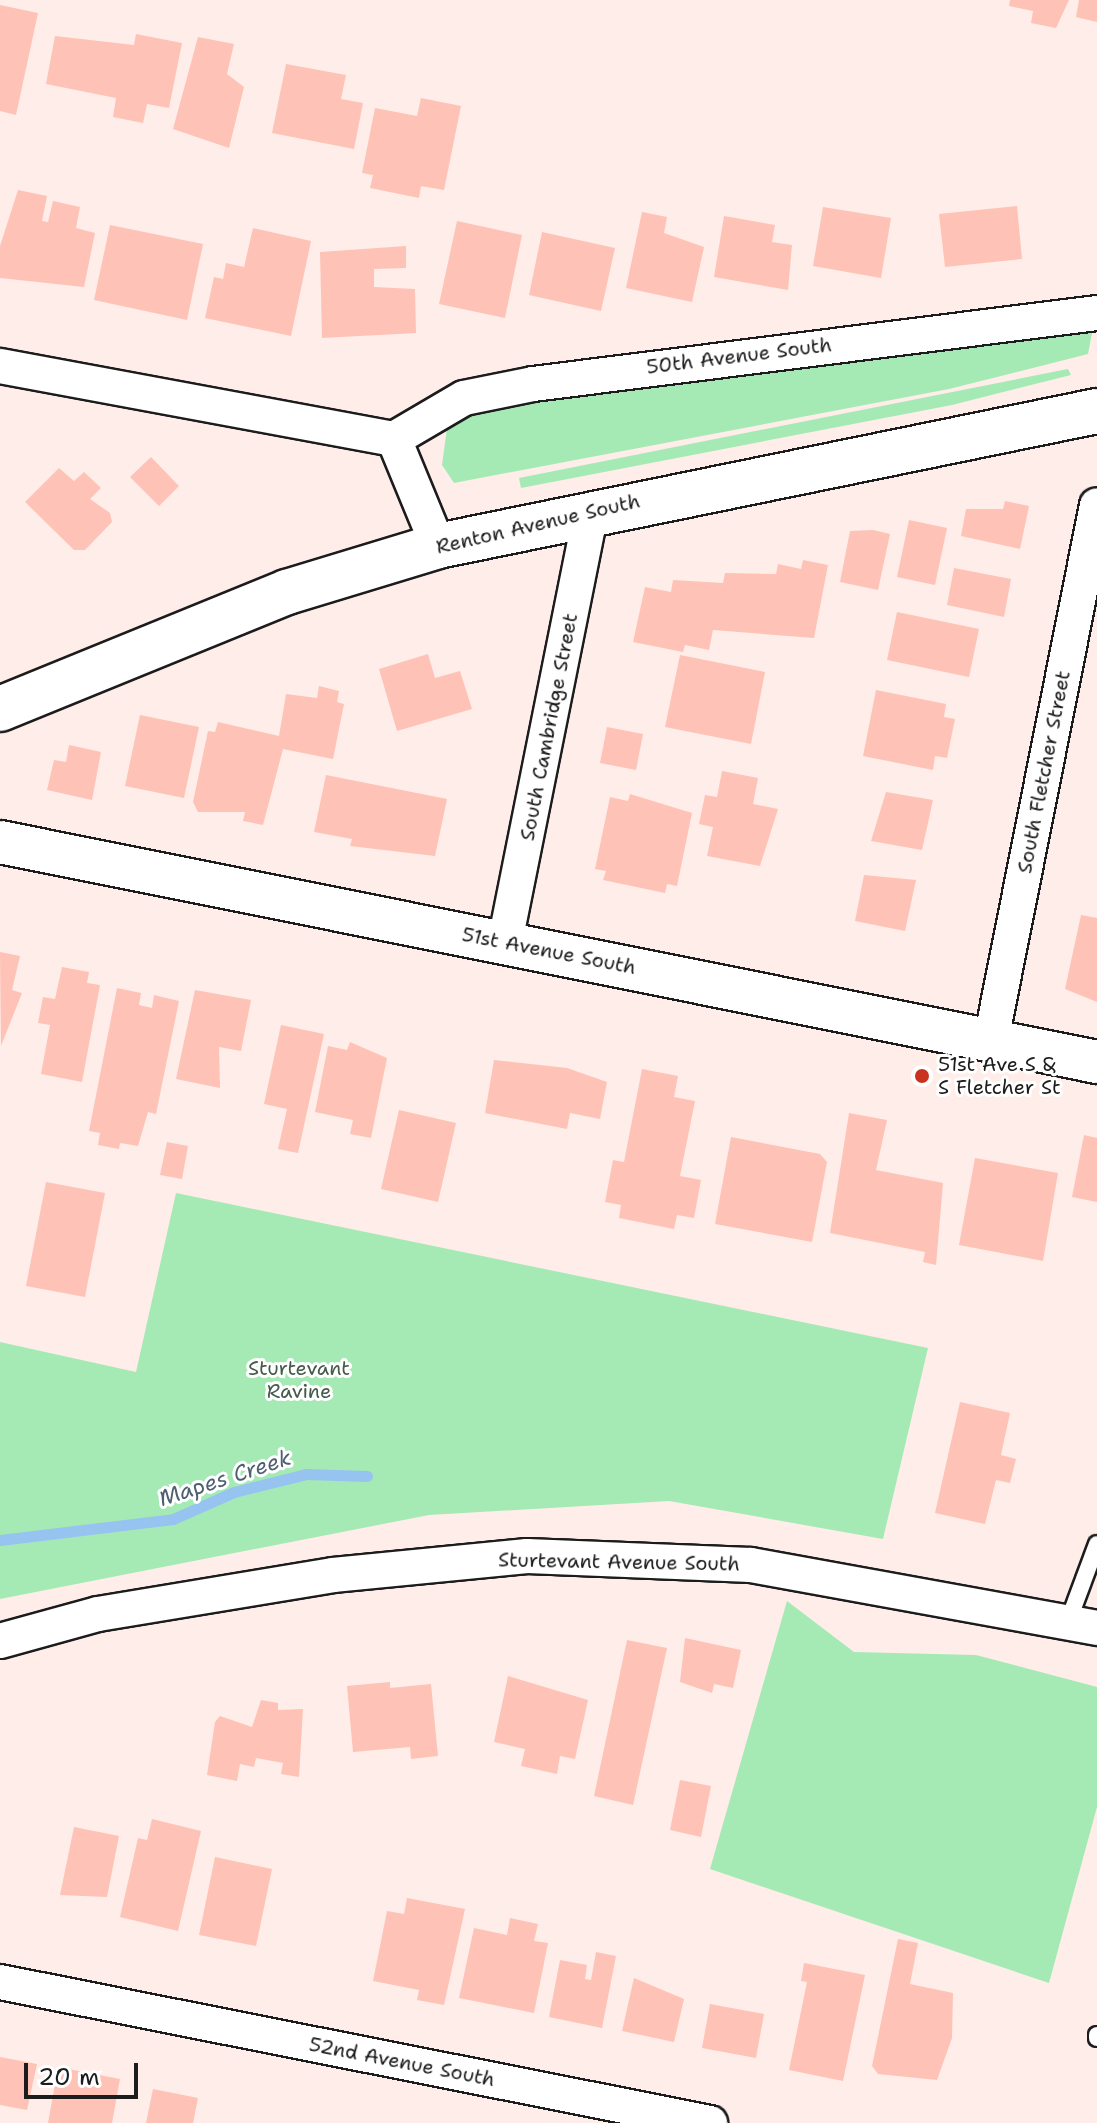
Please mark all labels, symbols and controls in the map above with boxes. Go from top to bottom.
street label: 50th Avenue South [645,333,833,379]
street label: Renton Avenue South [434,489,642,559]
street label: South Cambridge Street [515,611,583,843]
street label: South Fletcher Street [1013,669,1075,875]
street label: 51st Avenue South [460,922,638,980]
place label: 51st Ave S & S Fletcher St [938,1052,1061,1099]
marker: 51st Ave S & S Fletcher St [913,1067,931,1085]
park label: Sturtevant Ravine [248,1356,350,1403]
water label: Mapes Creek [155,1444,295,1512]
street label: Sturtevant Avenue South [498,1548,740,1576]
street label: 52nd Avenue South [307,2032,497,2092]
scale bar [28,2047,142,2097]
text: 20 m [38,2061,100,2093]

